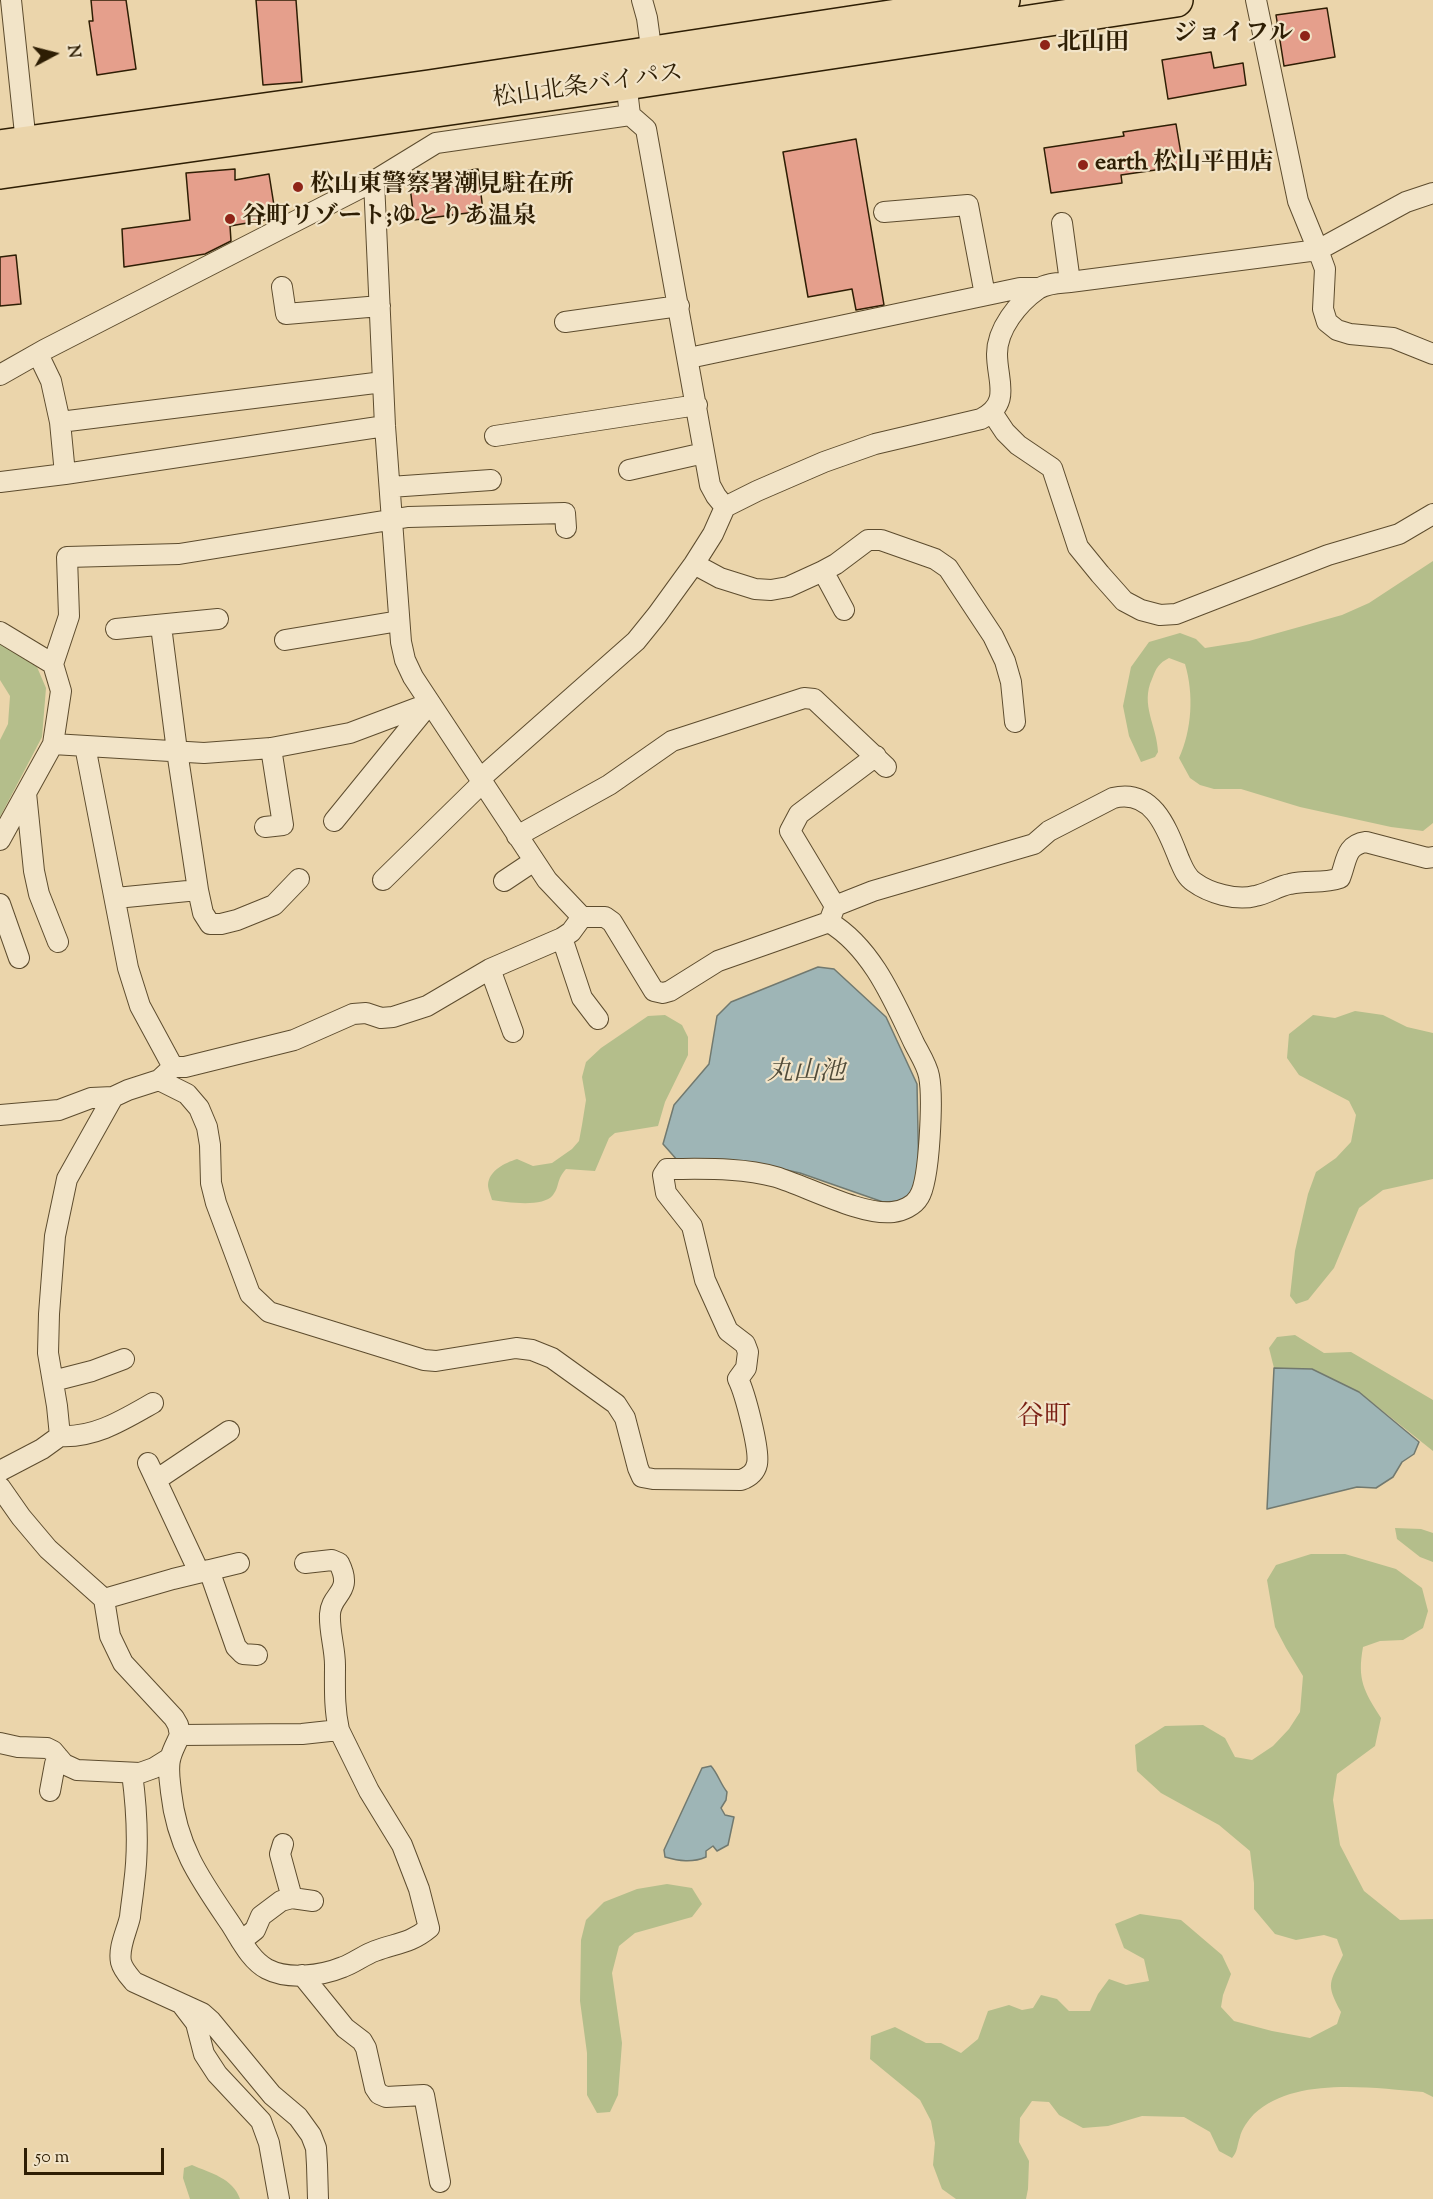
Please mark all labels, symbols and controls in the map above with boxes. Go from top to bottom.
place label: ジョイフル [1173,22,1293,50]
north arrow [24,24,84,84]
marker: ジョイフル [1298,29,1312,43]
place label: 北山田 [1057,31,1129,59]
marker: 北山田 [1038,38,1052,52]
text: N [60,44,85,59]
street label: 松山北条バイパス [491,60,685,116]
place label: earth 松山平田店 [1095,151,1273,179]
marker: earth 松山平田店 [1076,158,1090,172]
place label: 松山東警察署潮見駐在所 [310,173,574,201]
marker: 松山東警察署潮見駐在所 [291,180,305,194]
place label: 谷町リゾート;ゆとりあ温泉 [242,205,536,233]
marker: 谷町リゾート;ゆとりあ温泉 [223,212,237,226]
water label: 丸山池 [767,1059,845,1091]
district label: 谷町 [1017,1403,1071,1435]
scale bar [27,2136,166,2174]
text: 50 m [35,2145,69,2171]

